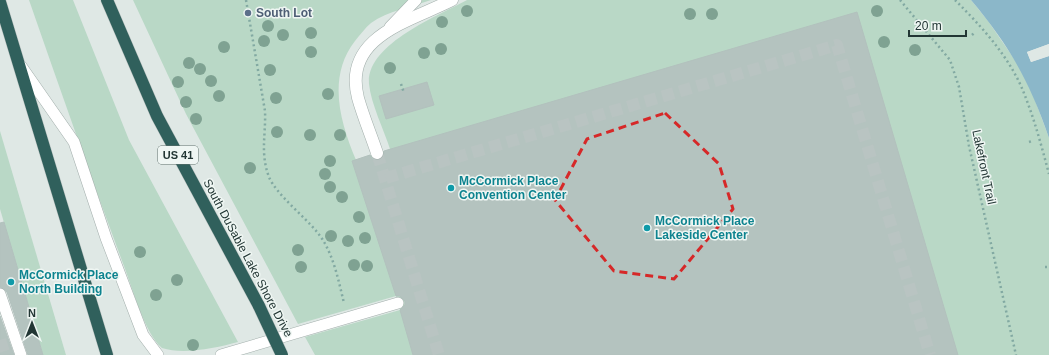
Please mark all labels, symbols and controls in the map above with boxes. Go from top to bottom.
place label: South Lot [256,6,312,20]
marker: South Lot [243,8,253,18]
scale bar [909,12,966,38]
text: 20 m [915,19,942,33]
street label: Lakefront Trail [969,128,999,206]
road number: US 41 [158,146,198,164]
place label: McCormick Place Convention Center [459,174,567,202]
street label: South DuSable Lake Shore Drive [200,177,296,340]
marker: McCormick Place Convention Center [446,183,456,193]
place label: McCormick Place Lakeside Center [655,214,755,242]
marker: McCormick Place Lakeside Center [642,223,652,233]
place label: McCormick Place North Building [19,268,119,296]
marker: McCormick Place North Building [6,277,16,287]
north arrow [12,303,52,343]
text: N [28,307,36,319]

